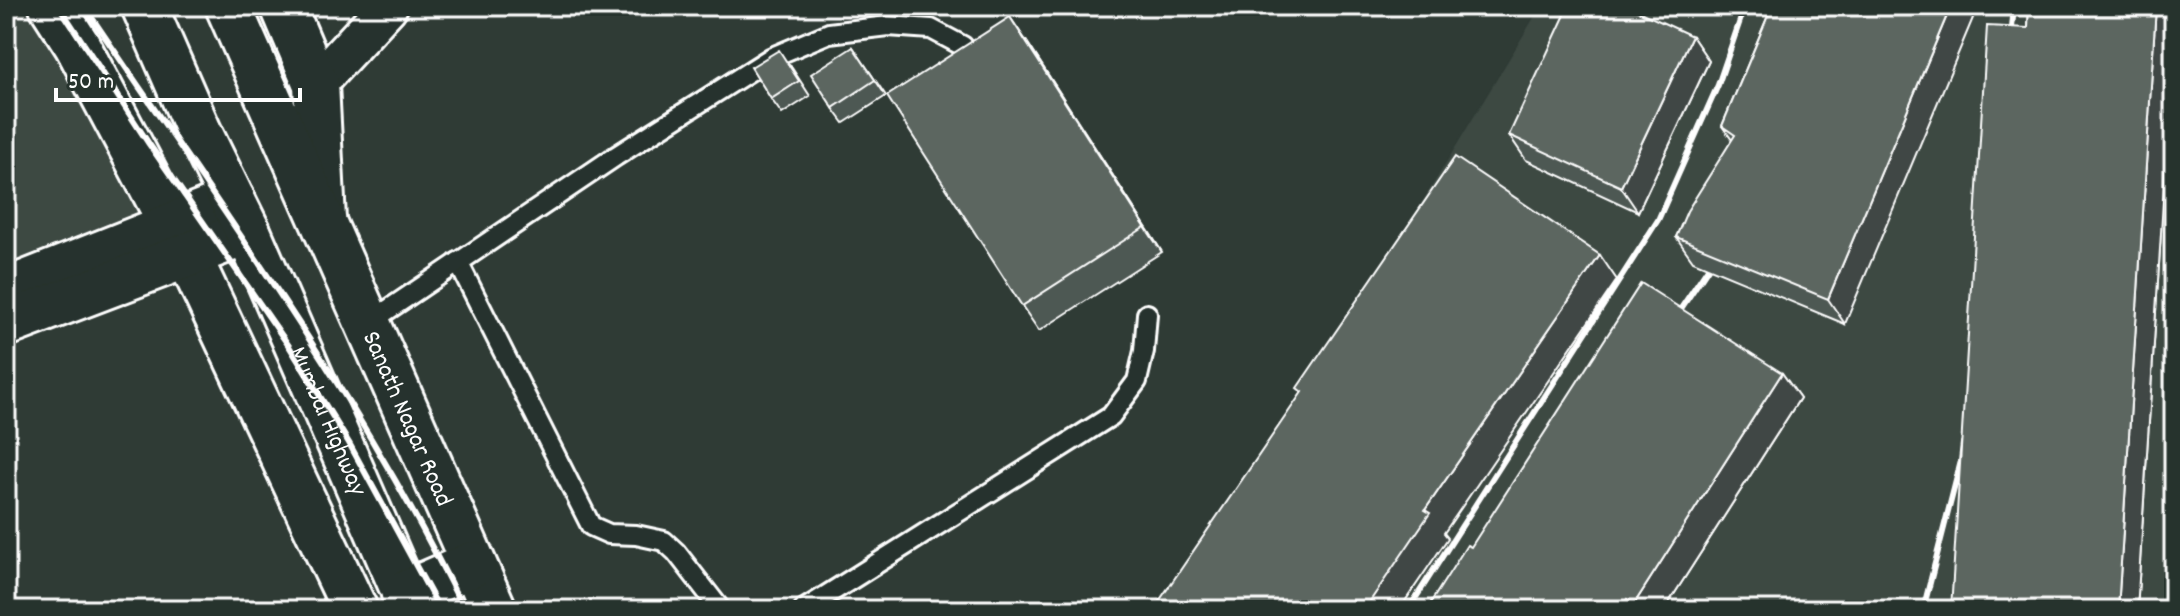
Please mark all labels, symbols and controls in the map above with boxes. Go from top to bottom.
scale bar [56,52,300,102]
text: 50 m [68,66,114,100]
street label: Sanath Nagar Road [351,326,461,513]
street label: Mumbai Highway [278,341,375,503]

